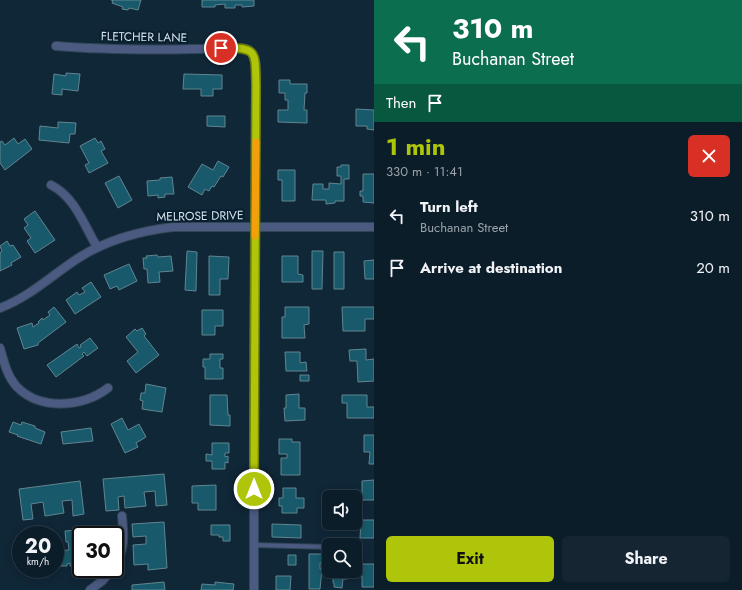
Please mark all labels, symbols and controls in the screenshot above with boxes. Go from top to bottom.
text: 310 m [452,8,534,49]
icon: left [386,16,438,68]
street label: FLETCHER LANE [101,27,187,47]
pin [204,31,238,65]
icon: arrive [210,37,232,59]
text: Buchanan Street [452,46,574,72]
text: Then [386,92,416,114]
icon: arrive [424,92,446,114]
text: 1 min [386,129,446,164]
button: close [688,135,730,177]
text: 330 m · 11:41 [386,162,463,181]
text: Turn left [420,196,478,218]
icon: left [386,205,408,227]
text: 310 m [690,205,730,227]
street label: MELROSE DRIVE [156,206,244,226]
text: Buchanan Street [420,218,508,237]
icon: arrive [386,257,408,279]
text: Arrive at destination [420,257,562,279]
text: 20 m [696,257,730,279]
position arrow [233,468,275,510]
map controls [322,490,362,578]
button: sound [322,490,362,530]
speed limit sign: 30 [72,526,124,578]
text: 20 [25,532,51,561]
button: Exit [386,536,554,582]
button: Share [562,536,730,582]
button: search [322,538,362,578]
text: km/h [27,554,49,569]

